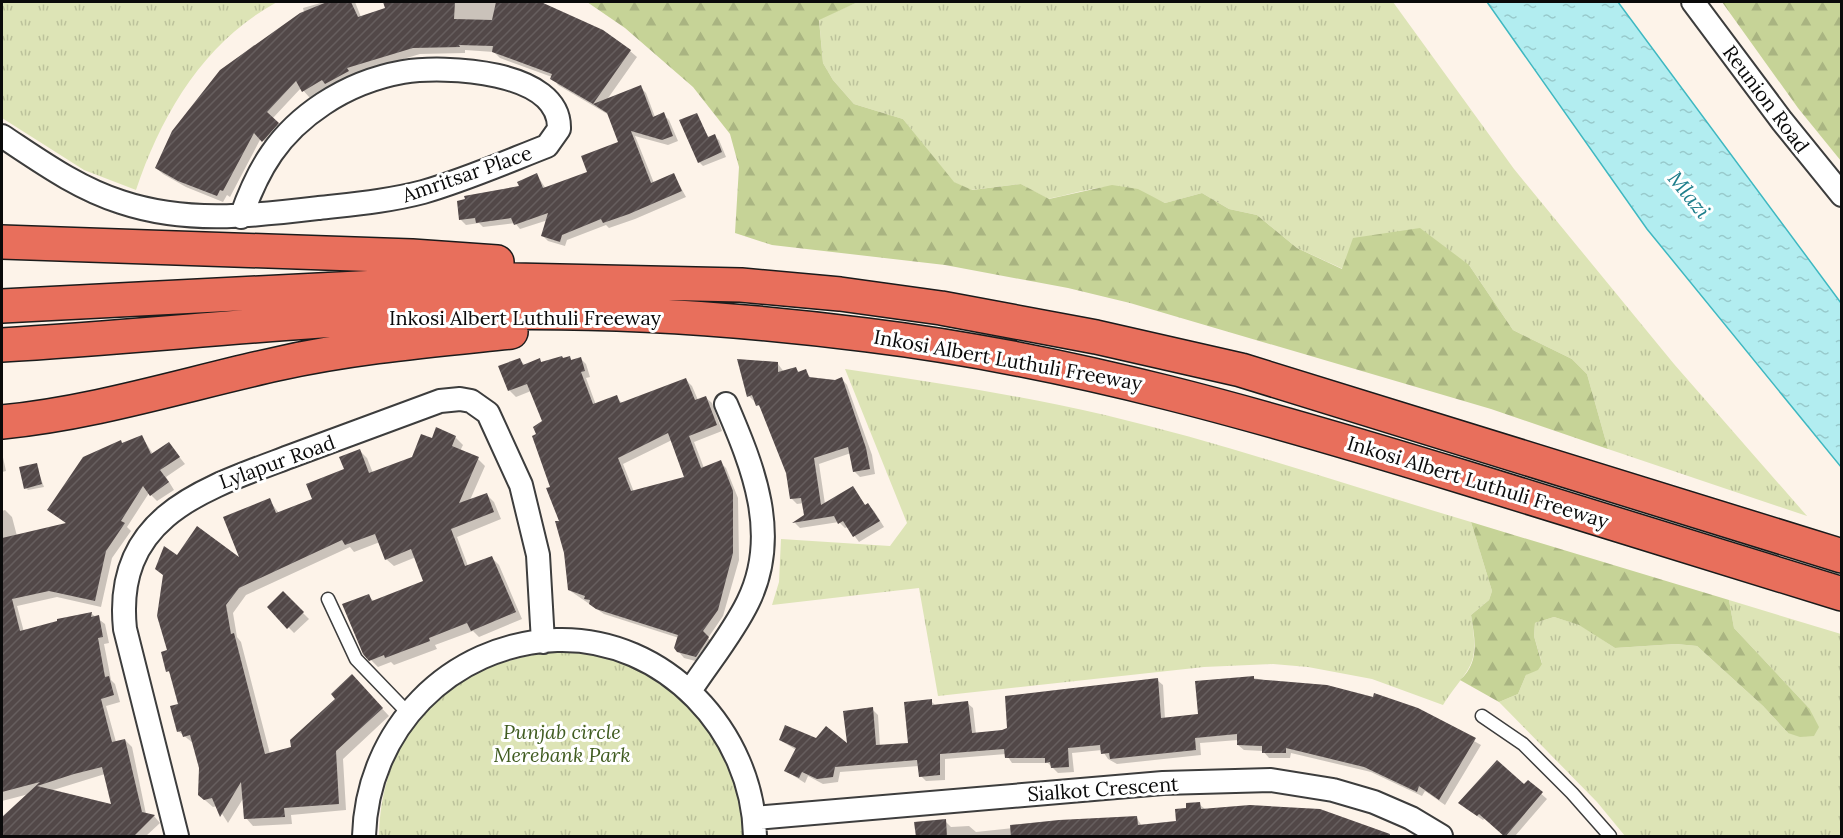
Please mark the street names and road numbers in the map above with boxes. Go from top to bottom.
street label: Reunion Road [1718,40,1815,158]
street label: Amritsar Place [398,140,535,208]
street label: Inkosi Albert Luthuli Freeway [389,305,661,330]
street label: Inkosi Albert Luthuli Freeway [872,324,1145,396]
street label: Lylapur Road [215,429,338,494]
street label: Inkosi Albert Luthuli Freeway [1344,430,1612,533]
street label: Sialkot Crescent [1026,771,1180,806]

